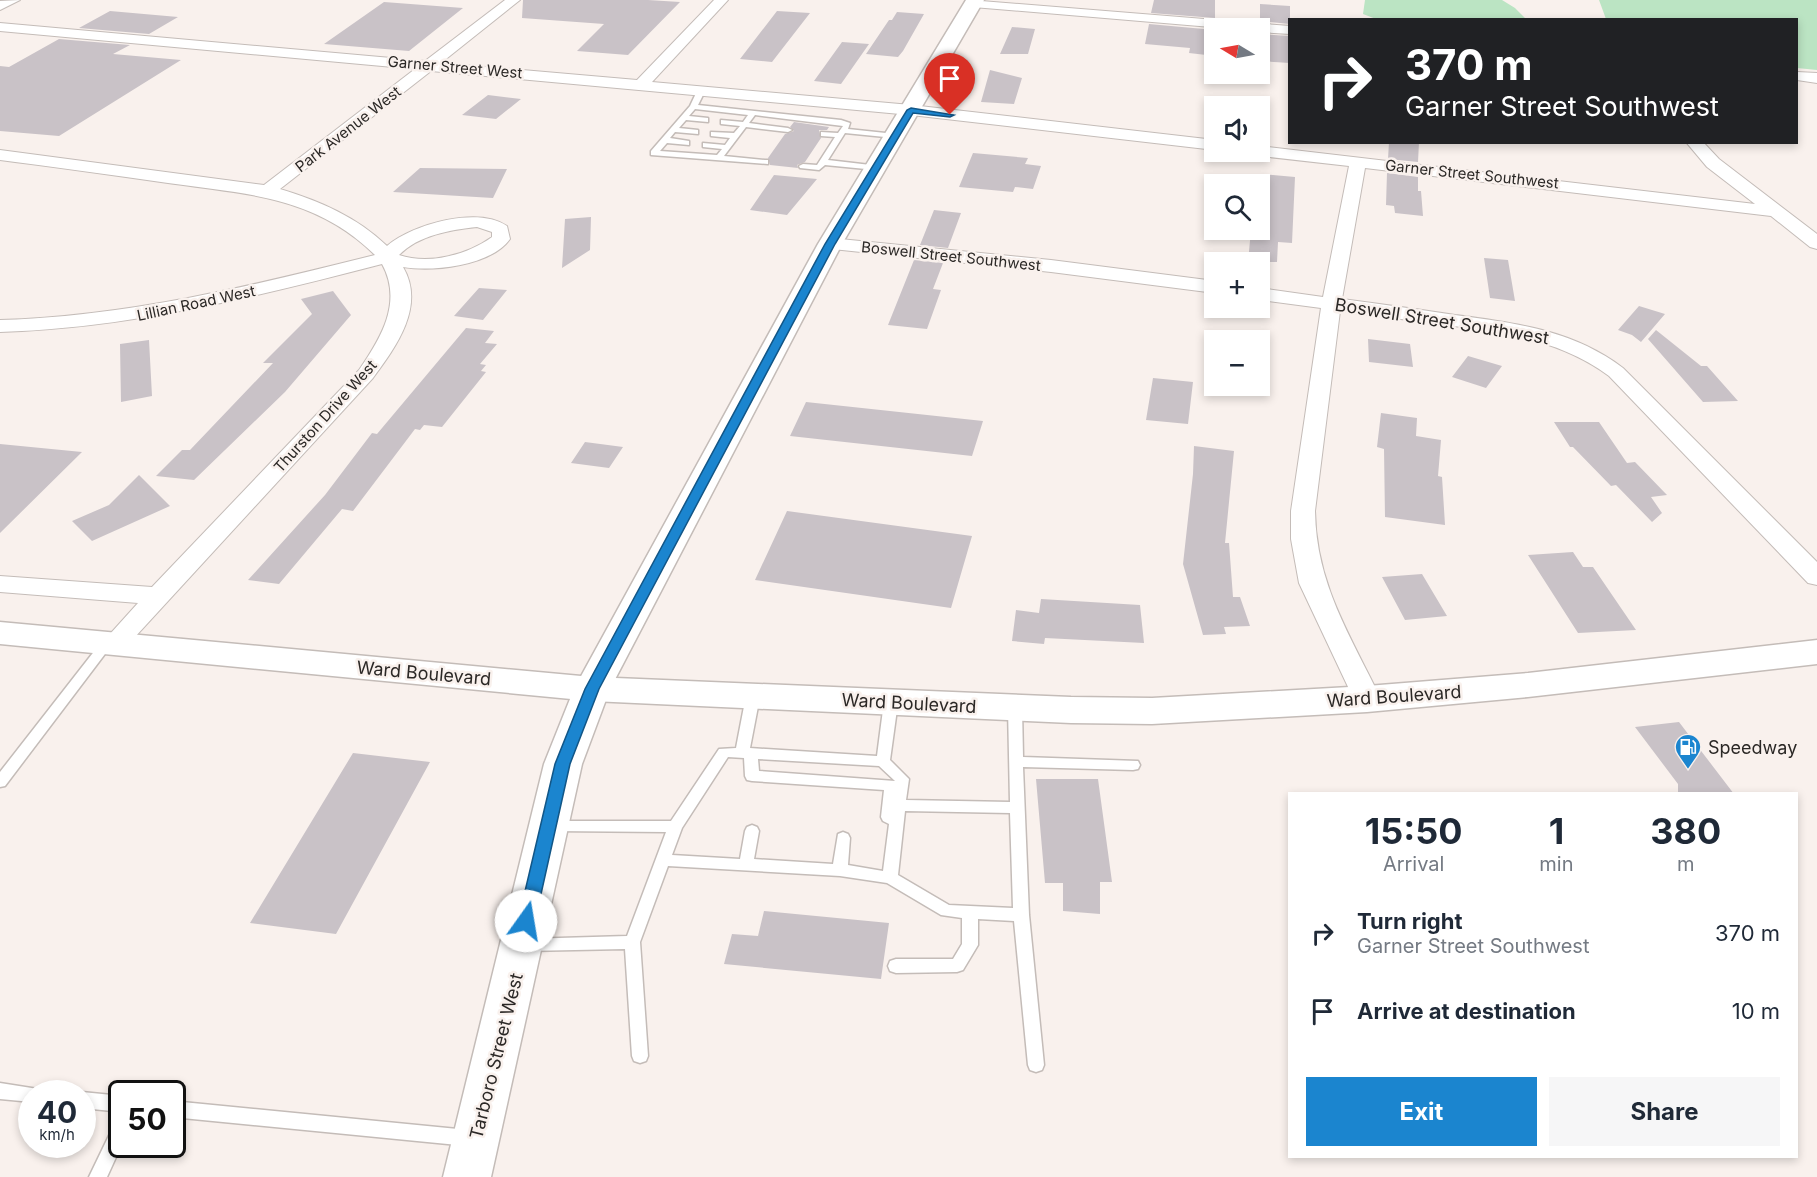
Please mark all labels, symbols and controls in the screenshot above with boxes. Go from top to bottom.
north arrow [1204,18,1270,84]
map controls [1204,18,1270,396]
text: 370 m [1405,39,1532,90]
icon: right [1306,42,1384,120]
street label: Garner Street West [387,52,523,82]
pin [924,53,975,115]
icon: arrive [933,62,966,95]
street label: Park Avenue West [291,82,405,176]
text: Garner Street Southwest [1405,90,1719,123]
button: sound [1204,96,1270,162]
street label: Garner Street Southwest [1384,155,1560,193]
button: search [1204,174,1270,240]
street label: Boswell Street Southwest [860,237,1042,275]
button: + [1204,252,1270,318]
street label: Lillian Road West [135,281,257,325]
street label: Boswell Street Southwest [1333,294,1551,348]
button: − [1204,330,1270,396]
street label: Thurston Drive West [269,356,381,476]
street label: Ward Boulevard [356,657,492,689]
street label: Ward Boulevard [1326,681,1462,711]
street label: Ward Boulevard [841,689,977,717]
fuel station icon: Speedway [1673,732,1703,770]
place label: Speedway [1708,737,1797,758]
text: 15:50 [1365,809,1463,853]
text: 1 [1549,809,1564,853]
text: 380 [1650,809,1721,853]
text: Arrival [1383,852,1444,876]
text: min [1539,852,1574,876]
text: m [1677,852,1695,876]
position arrow [494,889,558,953]
text: Turn right [1357,908,1463,934]
icon: right [1306,917,1339,950]
text: 370 m [1715,920,1780,946]
text: Garner Street Southwest [1357,934,1589,958]
street label: Tarboro Street West [465,971,527,1141]
icon: arrive [1306,995,1339,1028]
text: Arrive at destination [1357,998,1576,1024]
text: 10 m [1732,998,1780,1024]
button: Exit [1306,1077,1537,1146]
button: Share [1549,1077,1780,1146]
speed limit sign: 50 [108,1080,186,1158]
text: 40 [37,1094,77,1130]
text: km/h [39,1125,75,1144]

